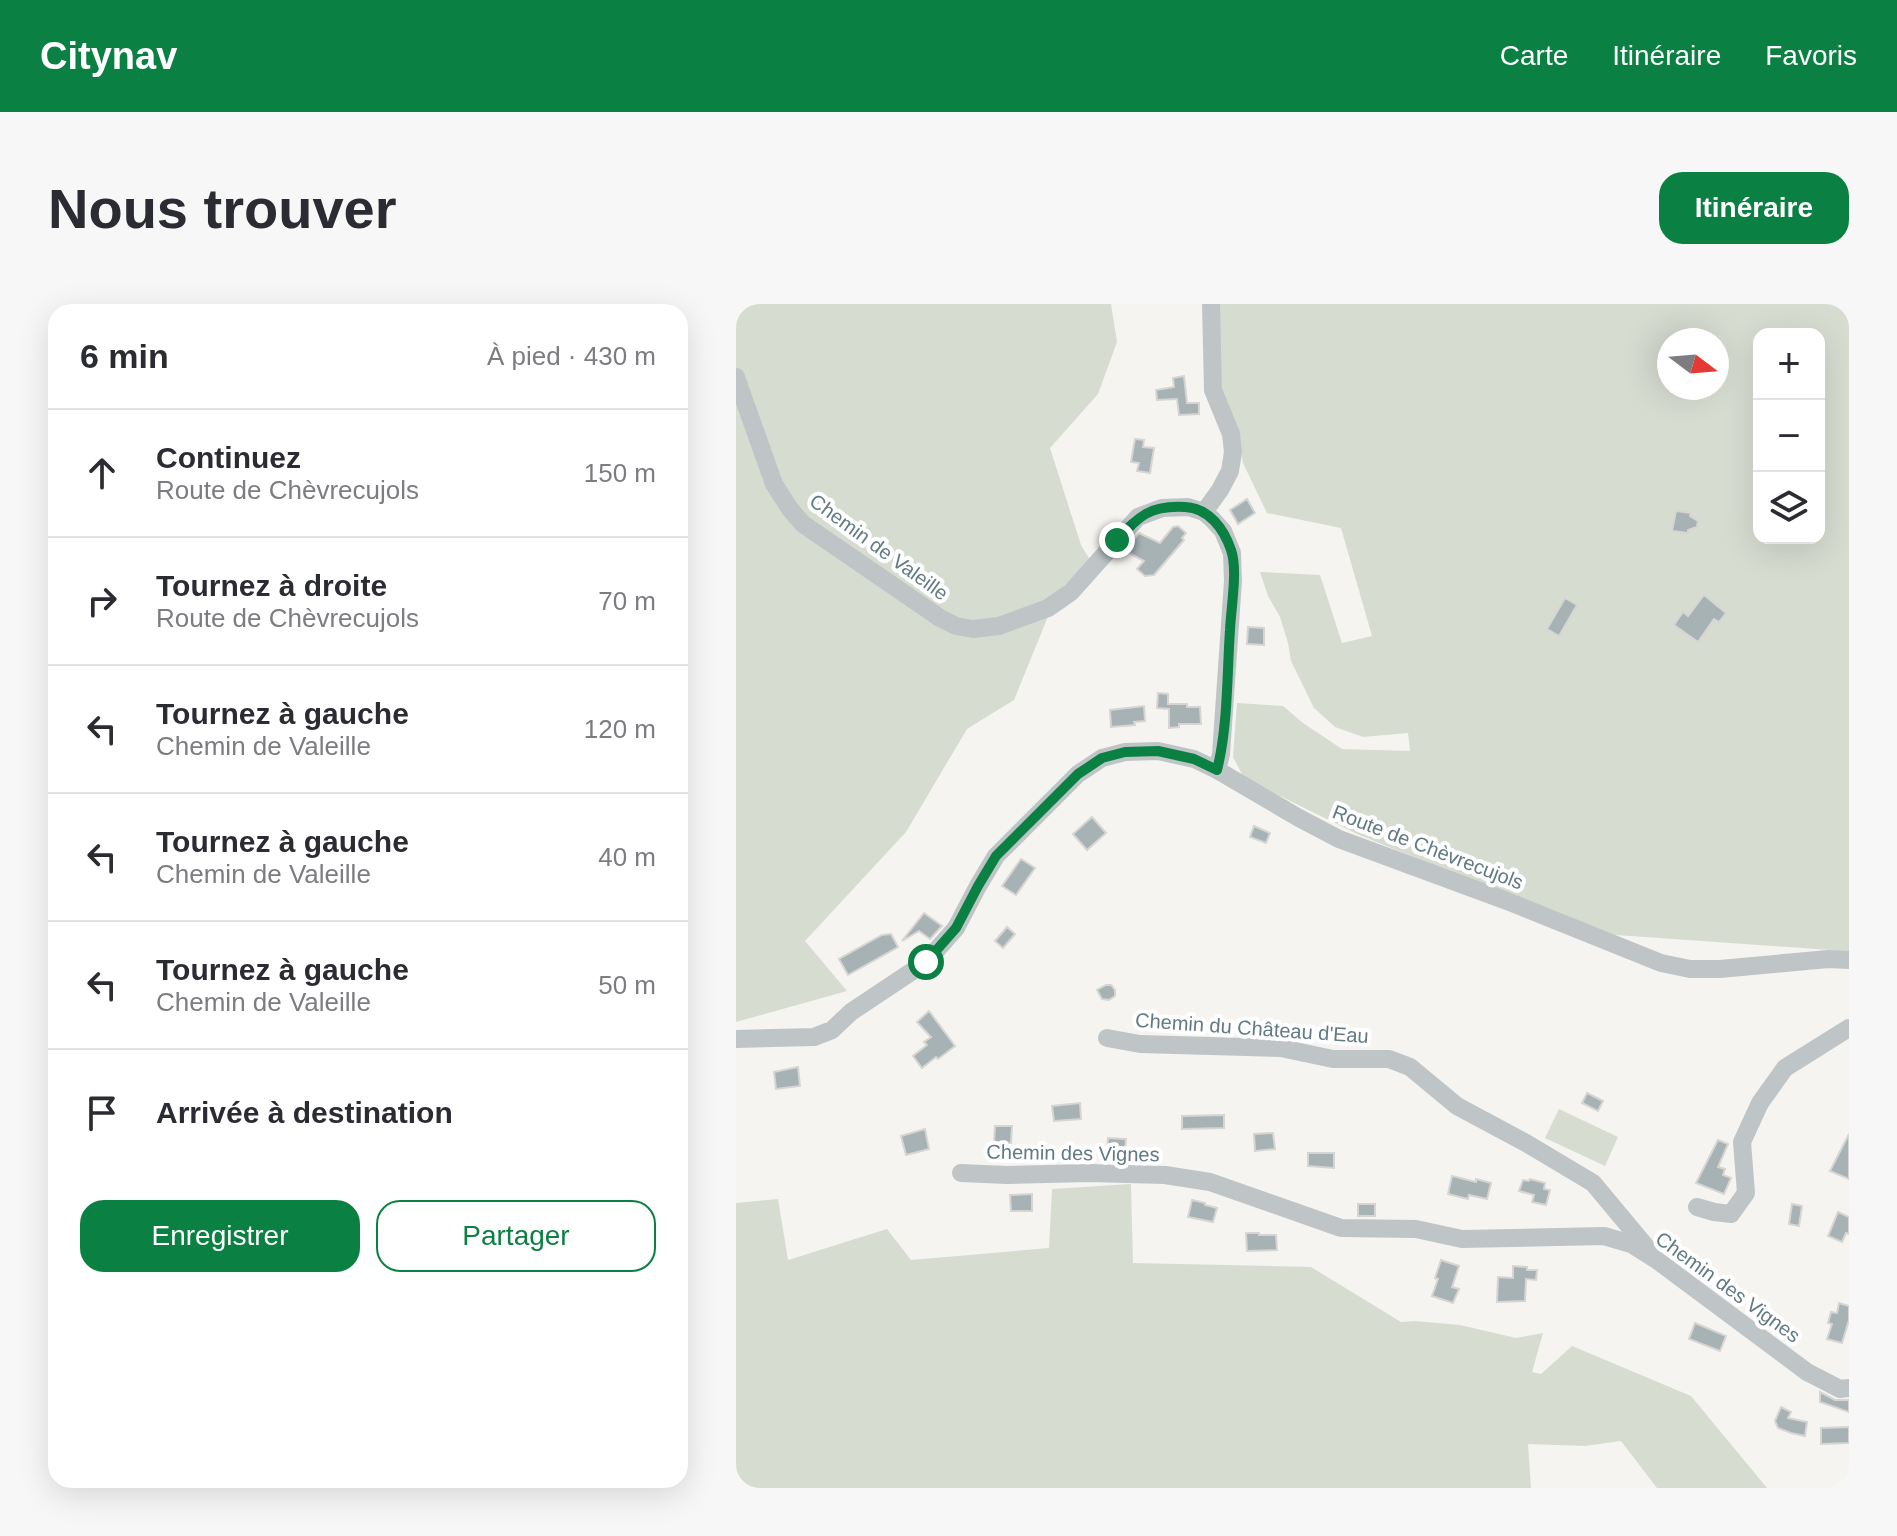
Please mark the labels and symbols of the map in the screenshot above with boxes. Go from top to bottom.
north arrow [1657,328,1729,400]
street label: Chemin de Valeille [806,490,952,604]
route end [1099,522,1135,558]
street label: Route de Chèvrecujols [1330,800,1526,894]
route start [908,944,944,980]
street label: Chemin du Château d'Eau [1135,1009,1369,1047]
street label: Chemin des Vignes [986,1140,1160,1166]
street label: Chemin des Vignes [1652,1227,1804,1347]

